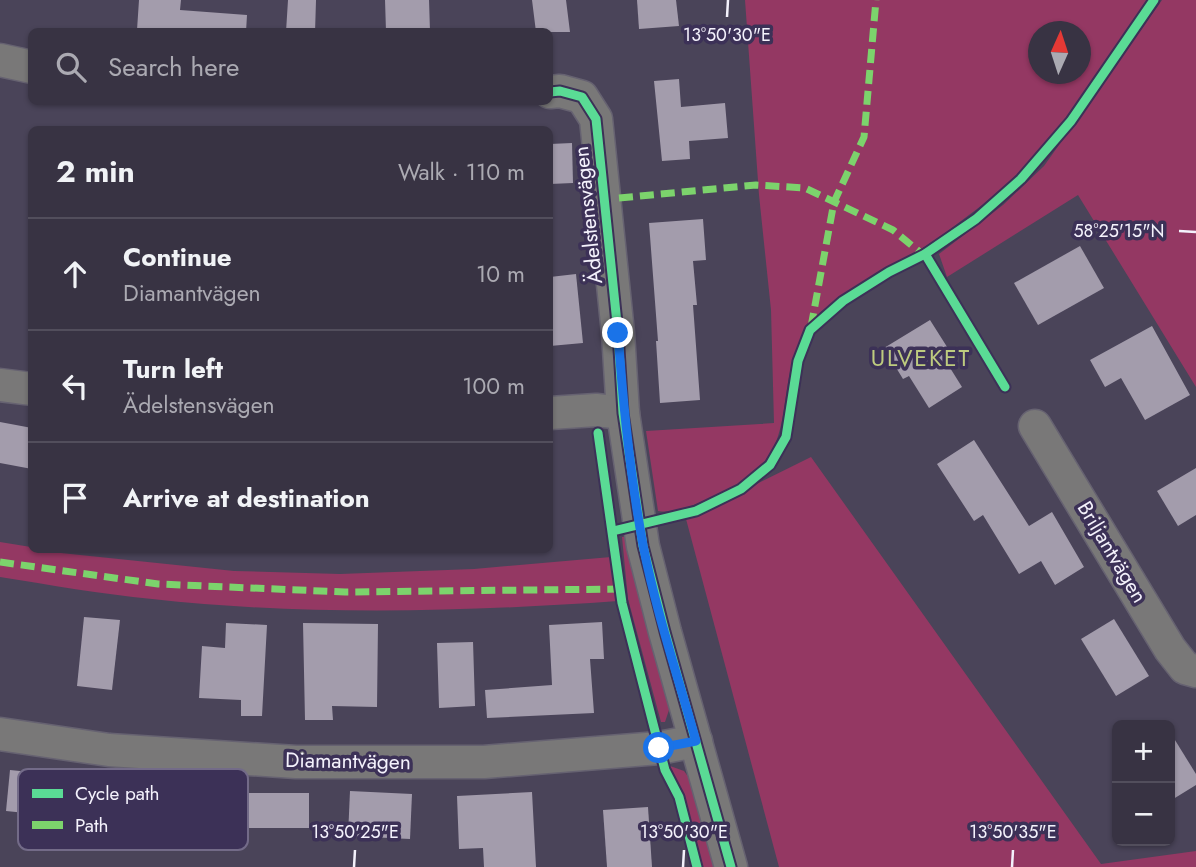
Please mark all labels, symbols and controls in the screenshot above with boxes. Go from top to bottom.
north arrow [1028,21,1091,84]
text: 13°50'30"E [683,22,771,48]
search box [28,28,553,105]
icon: search [52,48,90,86]
text: Search here [108,48,240,86]
street label: Ädelstensvägen [566,145,610,285]
text: 2 min [56,150,135,193]
text: Walk · 110 m [398,155,525,189]
text: 58°25'15"N [1073,218,1165,244]
text: Continue [123,238,232,276]
icon: ahead [56,255,94,293]
text: 10 m [476,257,525,291]
text: Diamantvägen [123,276,261,310]
route end [602,317,633,348]
district label: ULVEKET [871,341,971,375]
text: Turn left [123,350,223,388]
icon: left [56,367,94,405]
text: 100 m [462,369,525,403]
text: Ädelstensvägen [123,388,275,422]
icon: arrive [56,479,94,517]
text: Arrive at destination [123,479,370,517]
street label: Briljantvägen [1070,495,1154,609]
map controls [1112,720,1175,846]
button: + [1112,720,1175,783]
route start [643,732,674,763]
street label: Diamantvägen [285,745,411,777]
legend [18,769,248,850]
text: Cycle path [75,780,160,807]
button: − [1112,783,1175,846]
text: Path [75,812,109,839]
text: 13°50'25"E [311,819,399,845]
text: 13°50'30"E [640,819,728,845]
text: 13°50'35"E [969,819,1057,845]

